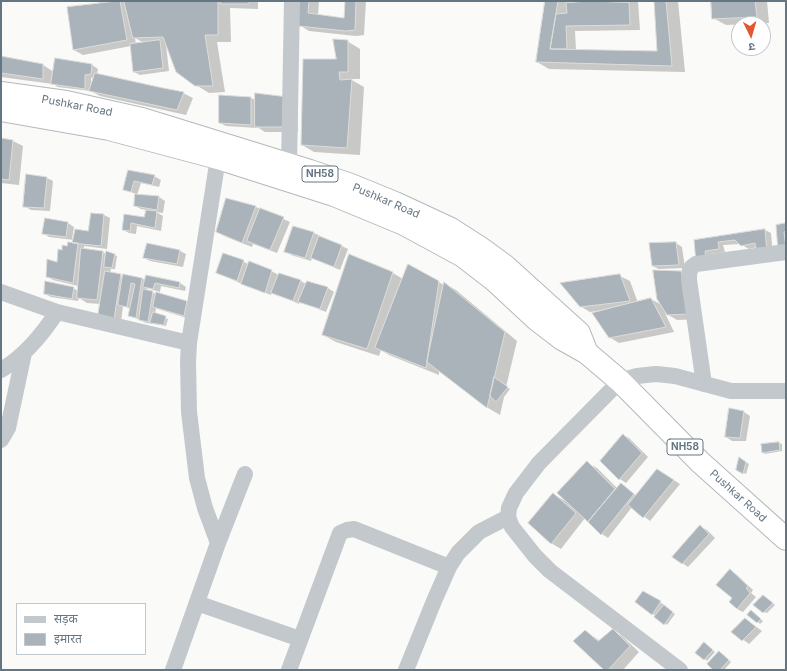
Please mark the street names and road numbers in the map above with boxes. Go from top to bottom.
street label: Pushkar Road [40,93,114,119]
road number: NH58 [302,166,338,182]
street label: Pushkar Road [350,181,422,221]
road number: NH58 [667,439,703,455]
street label: Pushkar Road [707,467,769,525]

